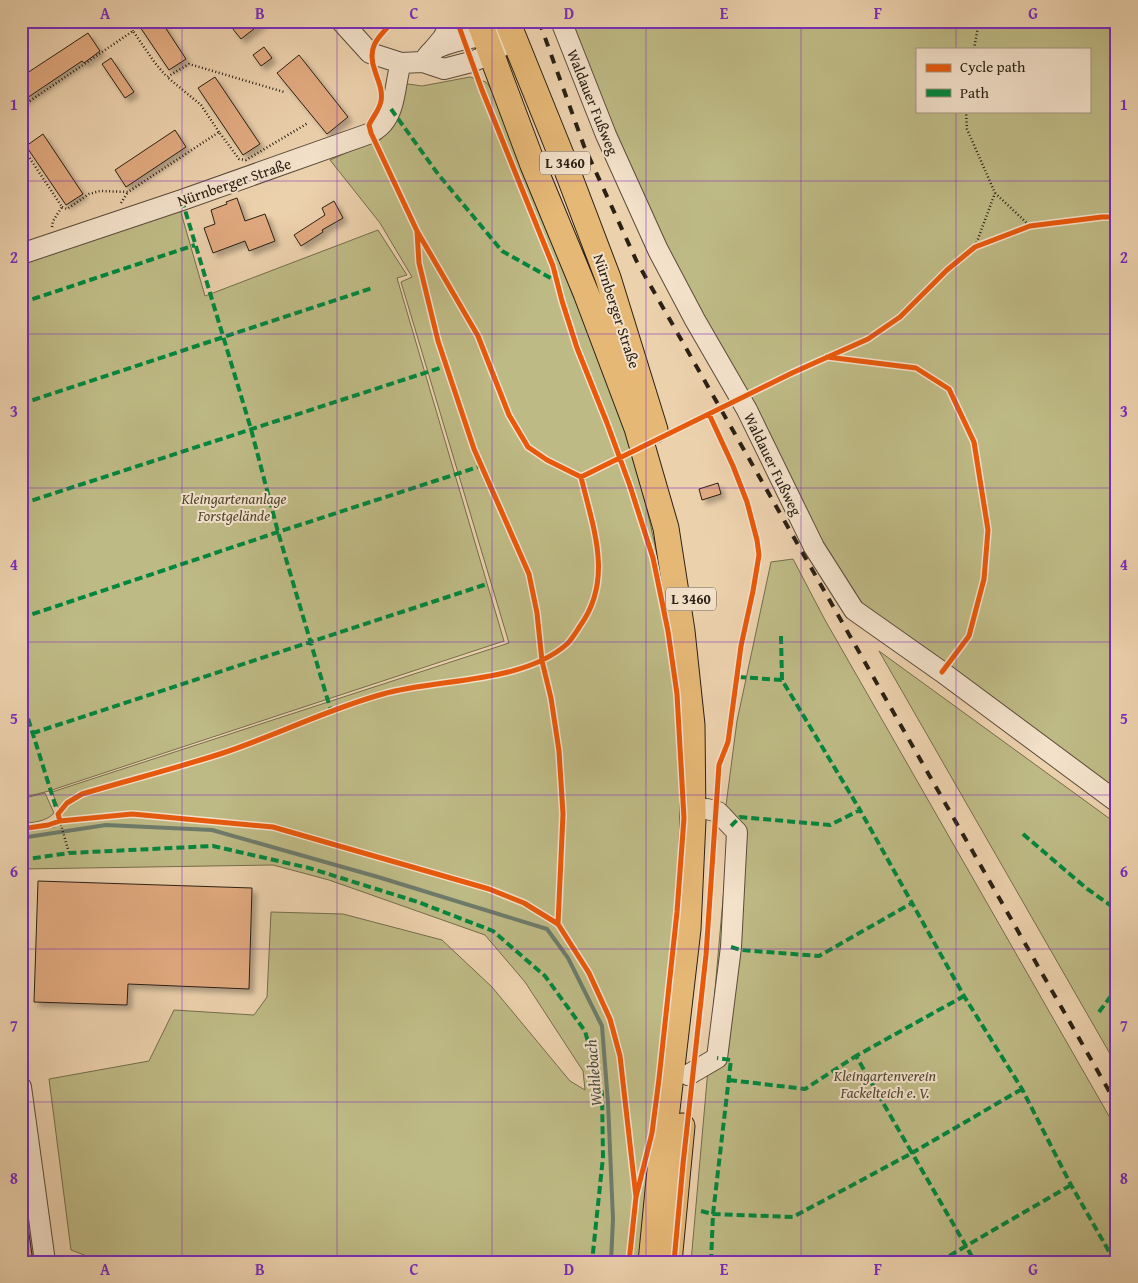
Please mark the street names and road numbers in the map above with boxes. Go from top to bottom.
street label: Waldauer Fußweg [562,46,624,158]
road number: L 3460 [540,152,590,174]
street label: Nürnberger Straße [174,153,294,211]
street label: Nürnberger Straße [589,251,645,371]
street label: Waldauer Fußweg [739,409,807,520]
road number: L 3460 [666,588,716,610]

